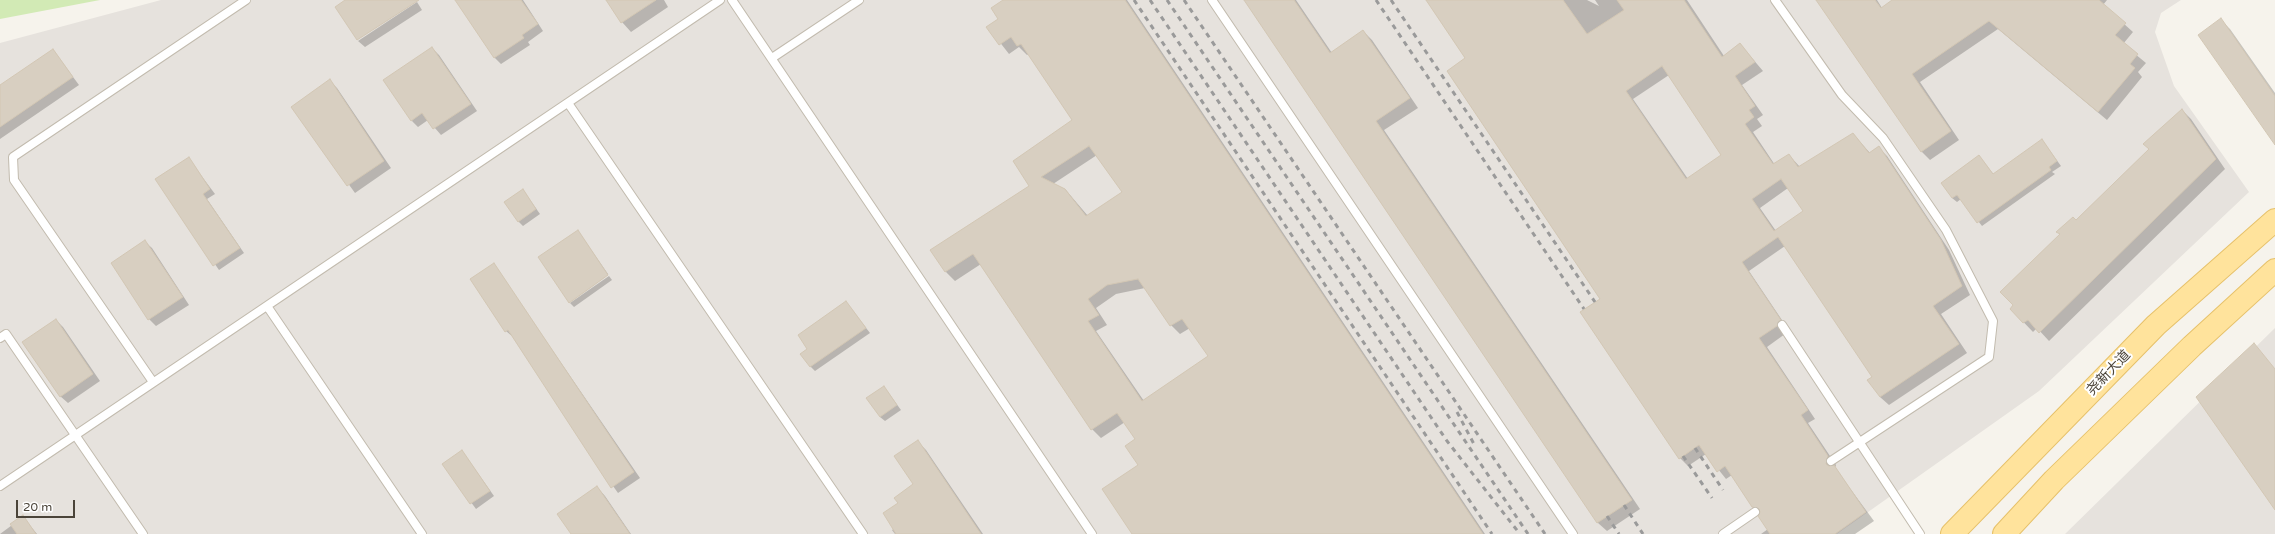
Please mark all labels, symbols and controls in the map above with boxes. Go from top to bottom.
street label: 尧新大道 [2084,347,2134,399]
scale bar [18,492,77,518]
text: 20 m [23,500,52,514]

